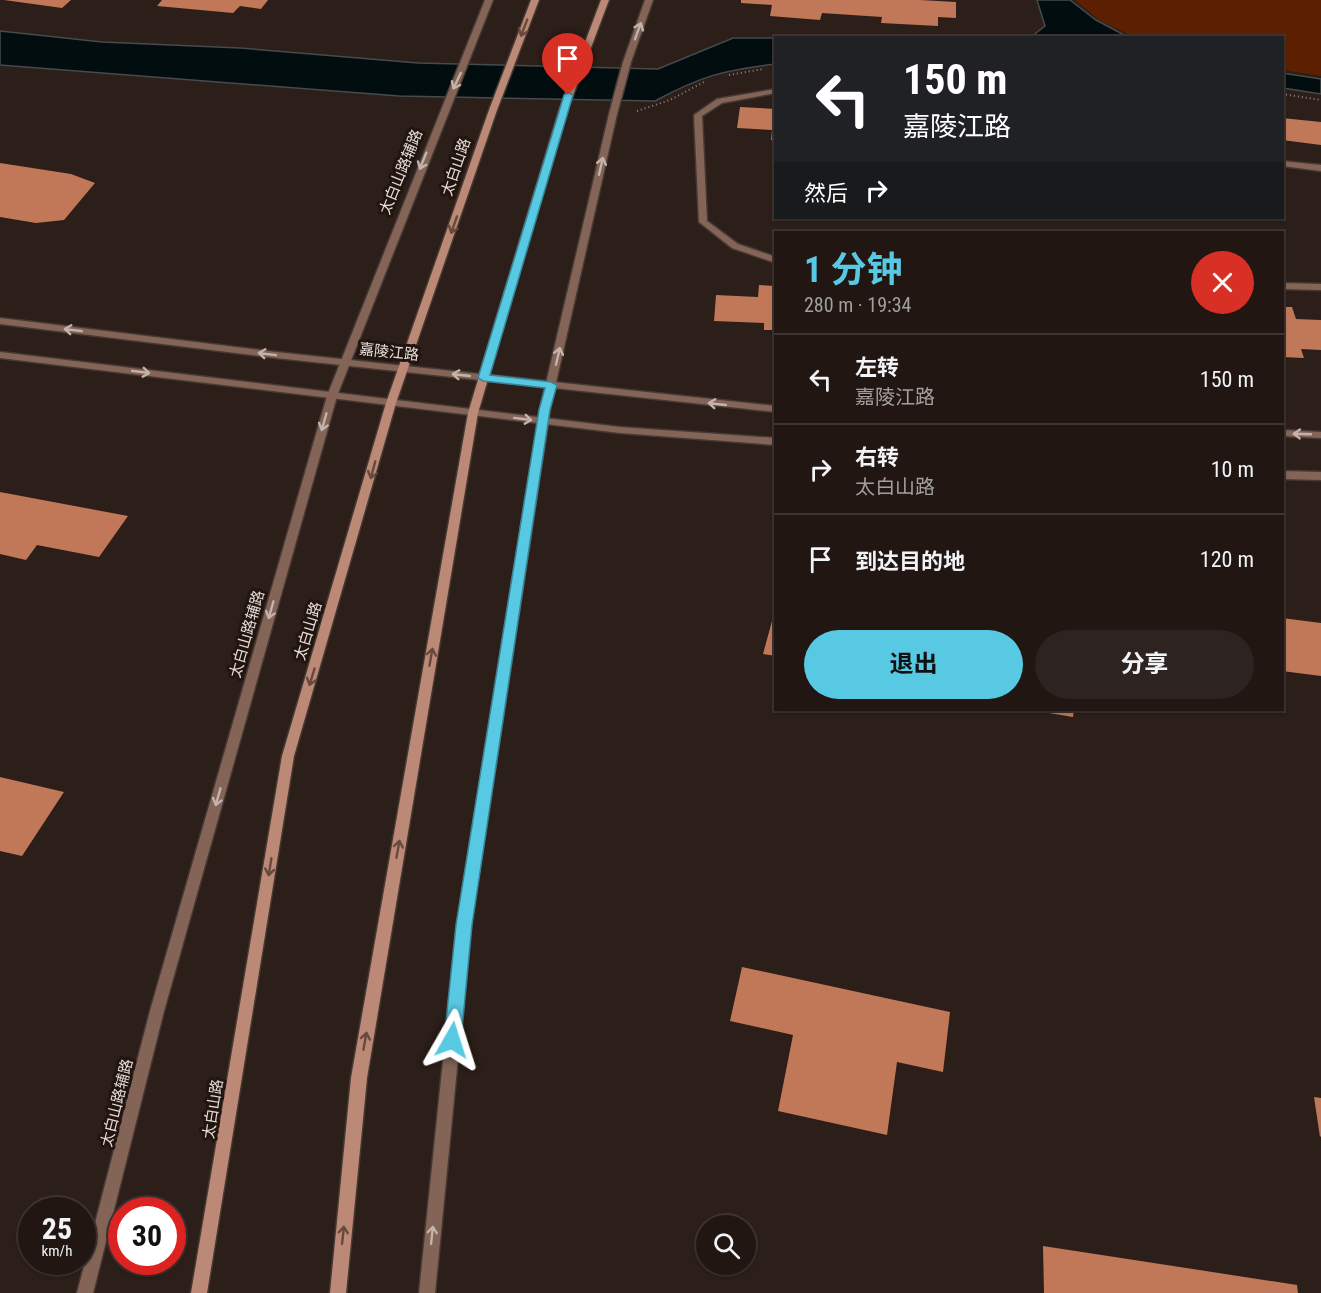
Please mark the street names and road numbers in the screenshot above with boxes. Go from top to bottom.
street label: 太白山路辅路 [376,127,426,217]
street label: 太白山路 [438,136,474,198]
street label: 嘉陵江路 [358,340,420,364]
street label: 太白山路辅路 [226,588,268,680]
street label: 太白山路 [291,600,325,662]
street label: 太白山路辅路 [97,1057,137,1149]
street label: 太白山路 [199,1078,227,1140]

